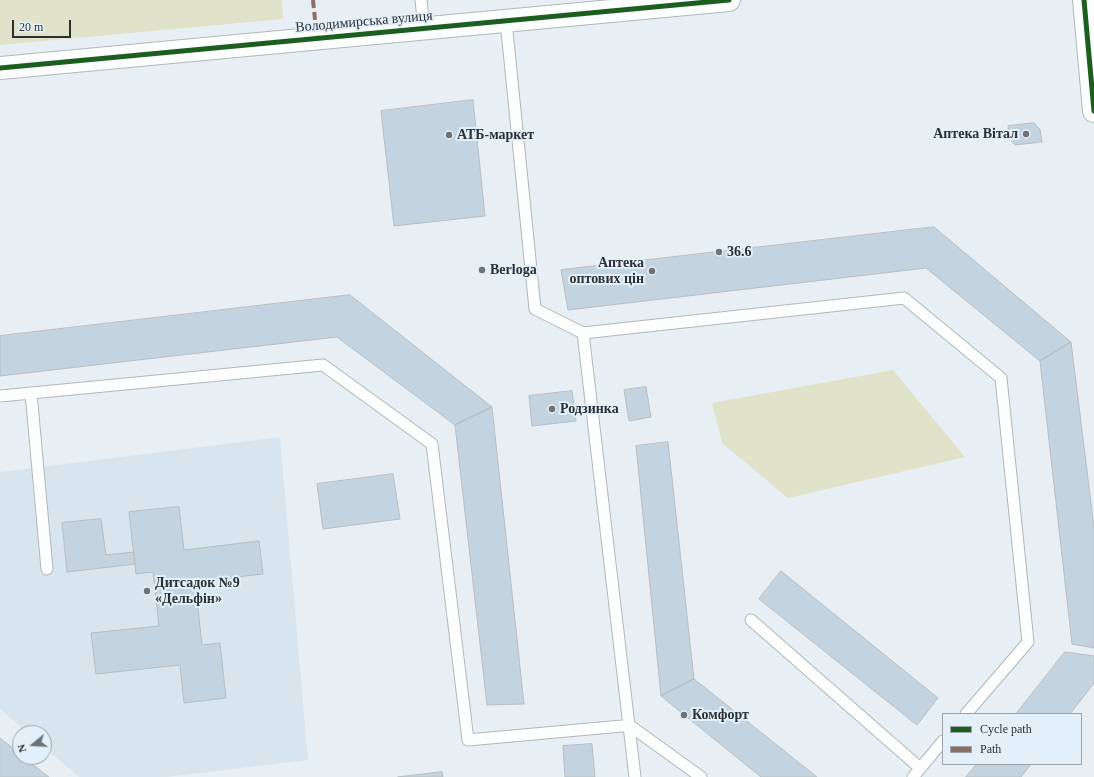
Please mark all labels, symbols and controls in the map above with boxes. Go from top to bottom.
street label: Володимирська вулиця [295,8,433,36]
scale bar [14,12,73,38]
text: 20 m [19,20,43,34]
place label: Аптека Вітал [933,126,1018,142]
place label: АТБ-маркет [457,127,534,143]
marker: Аптека Вітал [1021,129,1031,139]
marker: АТБ-маркет [444,130,454,140]
place label: 36.6 [727,244,752,260]
marker: 36.6 [714,247,724,257]
place label: Аптека оптових цін [569,255,644,288]
place label: Berloga [490,262,537,278]
marker: Berloga [477,265,487,275]
marker: Аптека оптових цін [647,266,657,276]
place label: Родзинка [560,401,619,417]
marker: Родзинка [547,404,557,414]
place label: Дитсадок №9 «Дельфiн» [155,575,240,608]
marker: Дитсадок №9 «Дельфiн» [142,586,152,596]
place label: Комфорт [692,707,749,723]
marker: Комфорт [679,710,689,720]
legend [942,713,1082,765]
text: Cycle path [980,722,1032,736]
north arrow [12,725,52,765]
text: Path [980,742,1001,756]
text: N [15,743,28,754]

